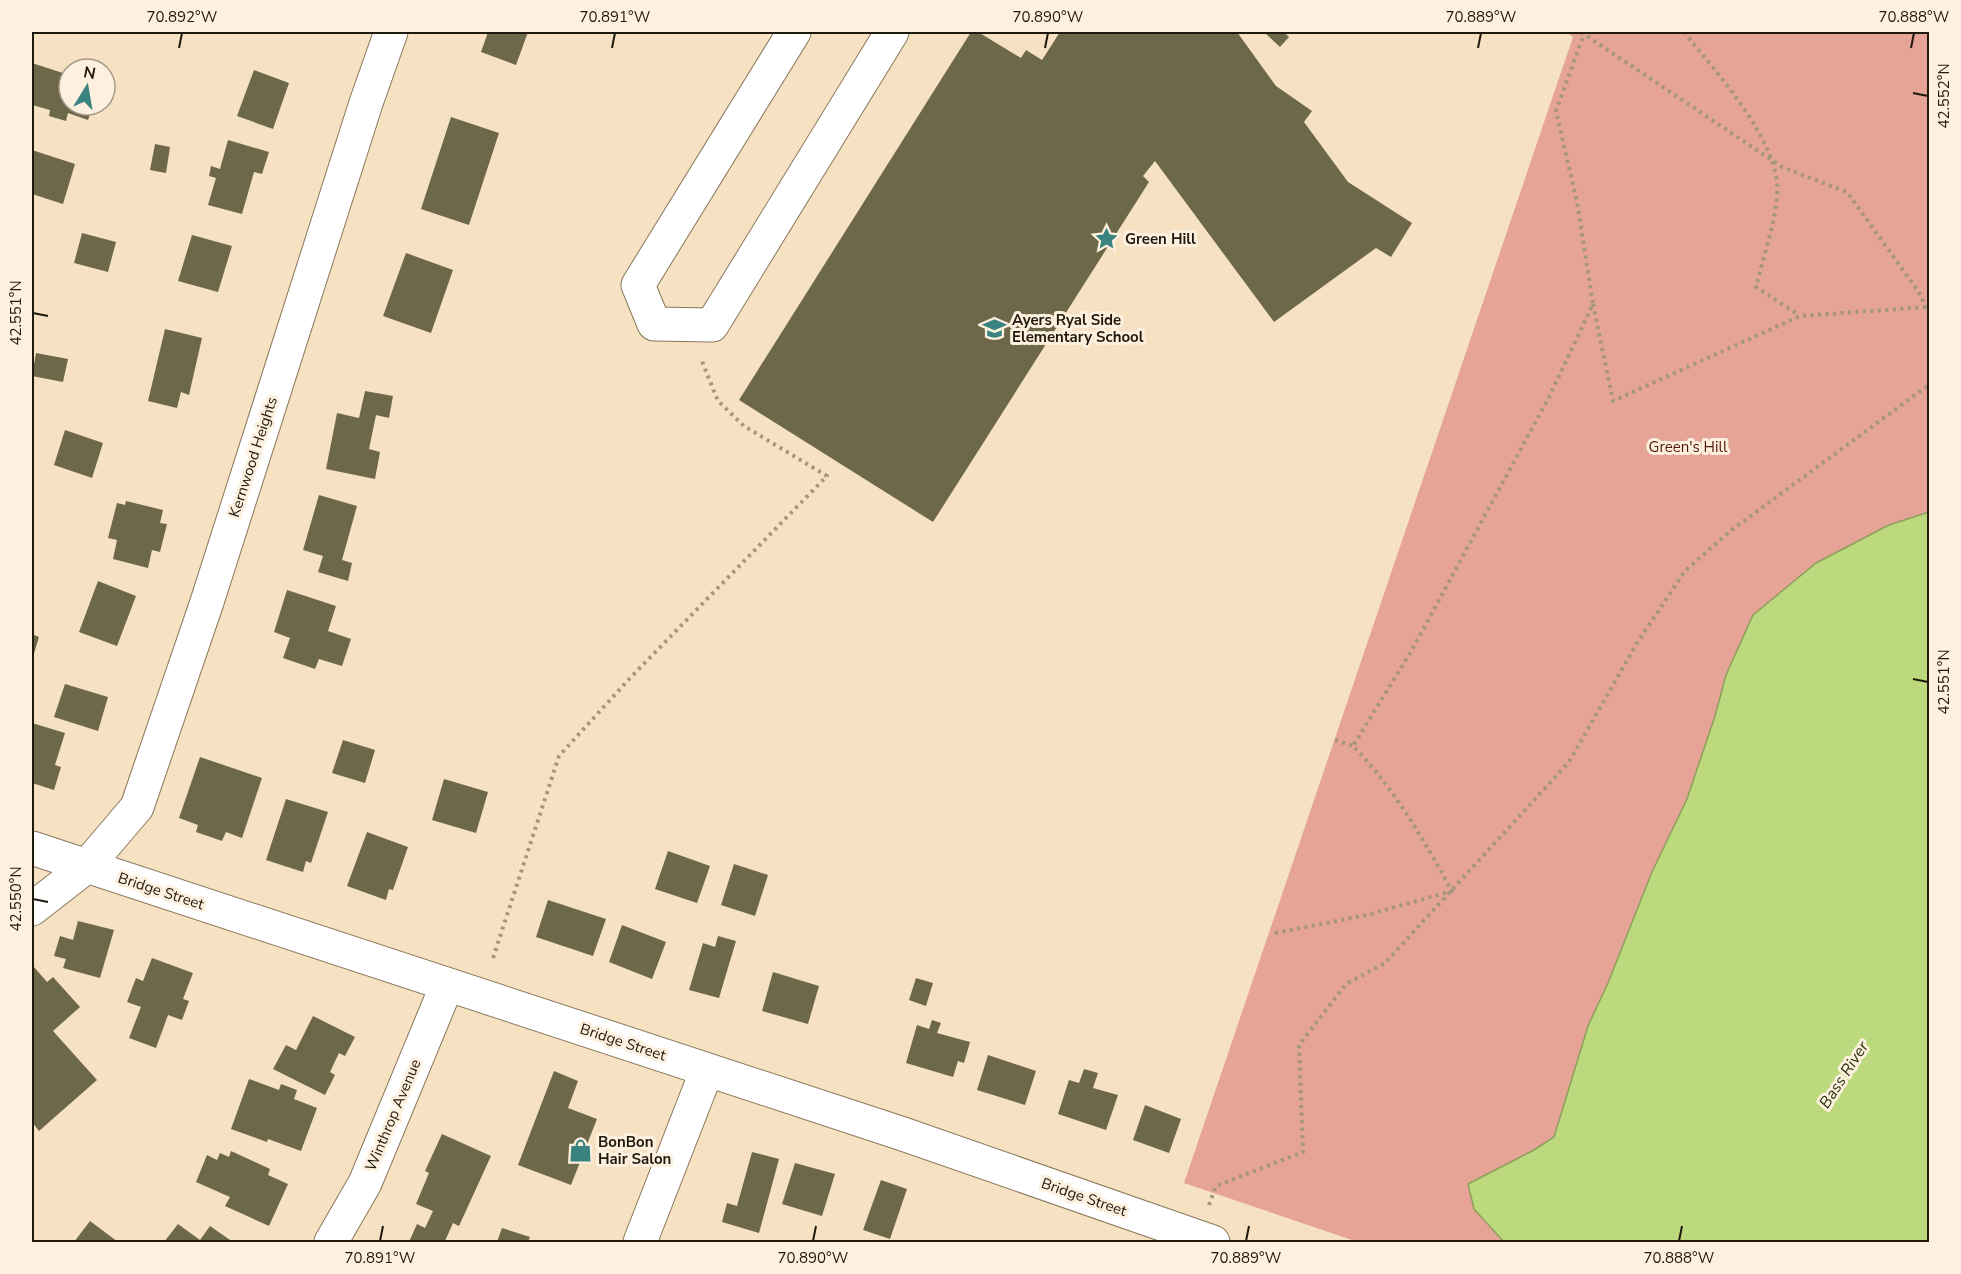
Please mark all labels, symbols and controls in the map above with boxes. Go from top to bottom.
text: 70.892°W [147,7,218,27]
text: 70.891°W [580,7,651,27]
text: 70.890°W [1013,7,1084,27]
text: 70.889°W [1446,7,1517,27]
text: 70.888°W [1879,7,1950,27]
north arrow [57,57,117,117]
text: N [82,61,98,85]
text: 42.552°N [1934,63,1954,129]
place icon: Green Hill [1094,226,1120,252]
place label: Green Hill [1125,229,1196,249]
text: 42.551°N [6,280,26,346]
place label: Ayers Ryal Side Elementary School [1012,310,1144,347]
school or university icon: Ayers Ryal Side Elementary School [981,316,1007,342]
street label: Kernwood Heights [224,394,282,520]
park label: Green's Hill [1649,437,1728,457]
text: 42.551°N [1934,649,1954,715]
text: 42.550°N [6,866,26,932]
street label: Bridge Street [115,868,207,915]
street label: Bridge Street [577,1019,669,1066]
water label: Bass River [1814,1036,1874,1113]
street label: Winthrop Avenue [360,1056,426,1174]
place label: BonBon Hair Salon [598,1132,671,1169]
shop icon: BonBon Hair Salon [567,1138,593,1164]
street label: Bridge Street [1039,1173,1130,1221]
text: 70.891°W [345,1248,416,1268]
text: 70.890°W [778,1248,849,1268]
text: 70.889°W [1211,1248,1282,1268]
text: 70.888°W [1644,1248,1715,1268]

